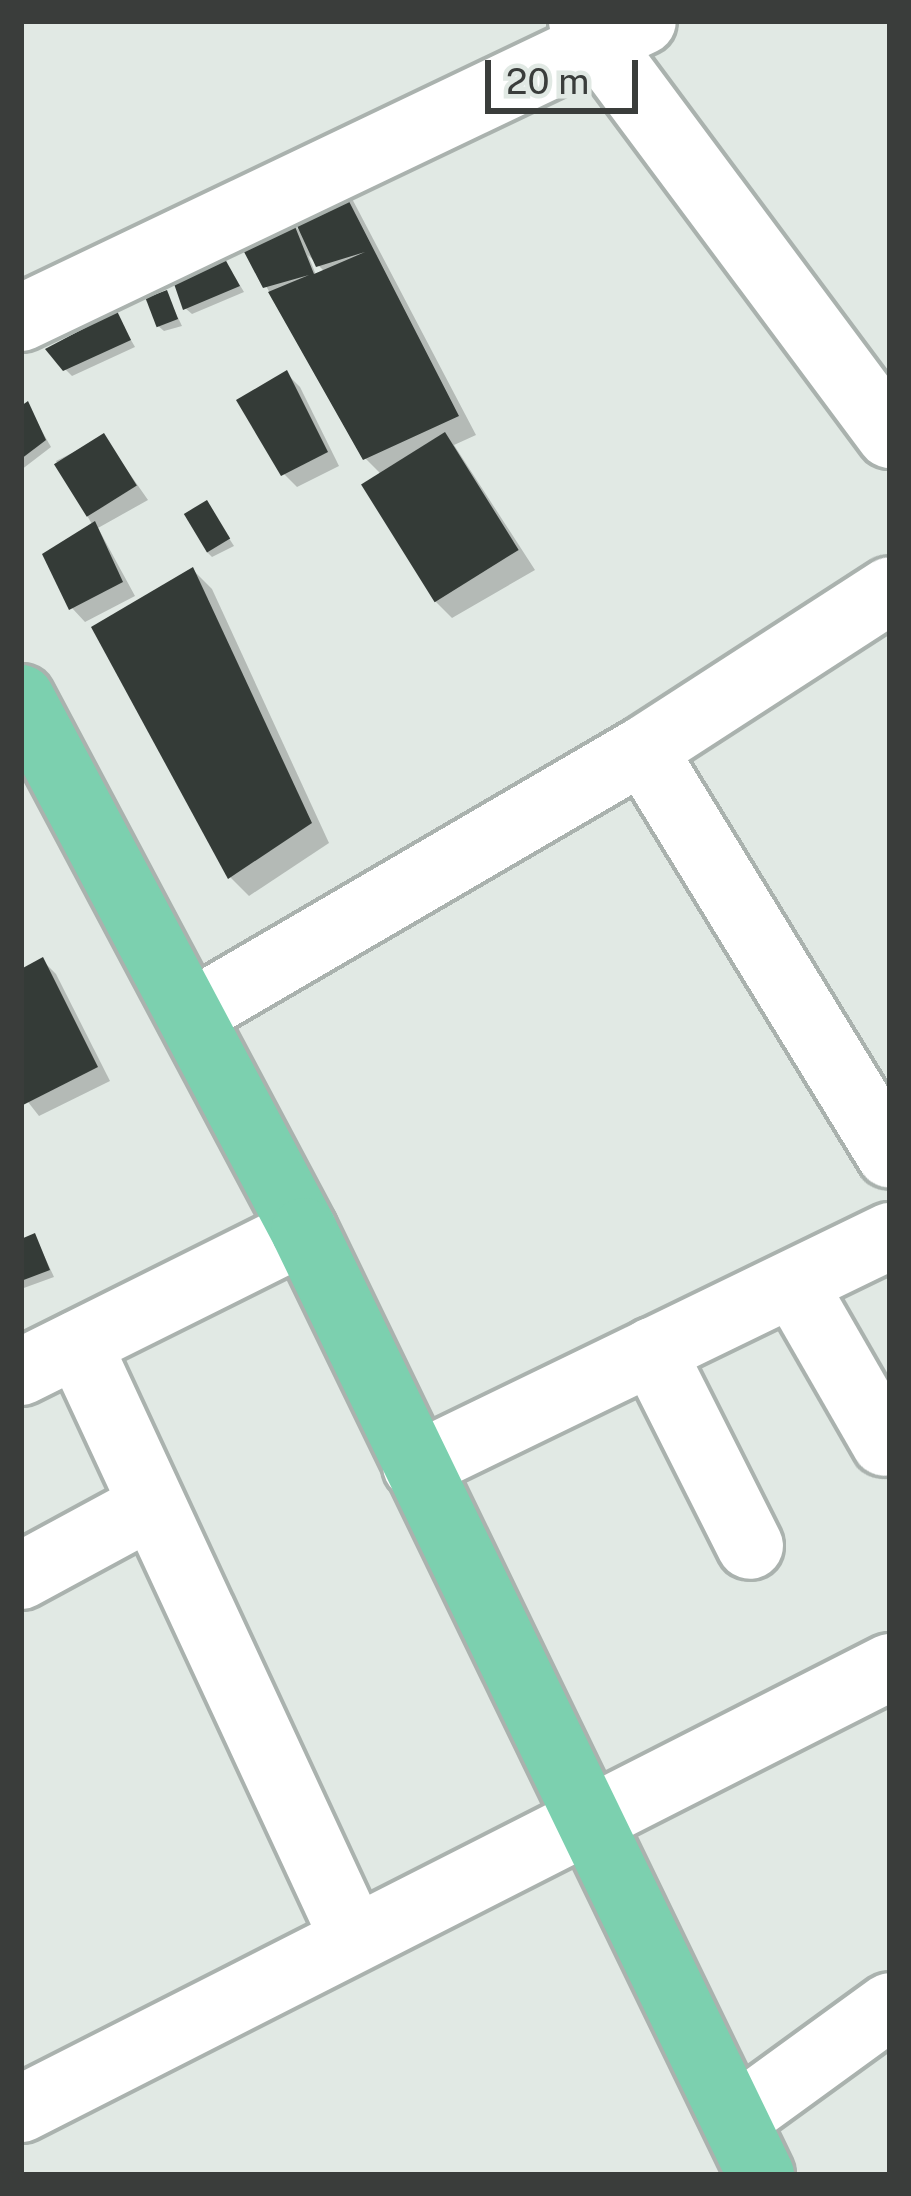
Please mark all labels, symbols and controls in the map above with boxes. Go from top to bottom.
scale bar [491,36,644,110]
text: 20 m [506,60,589,102]

